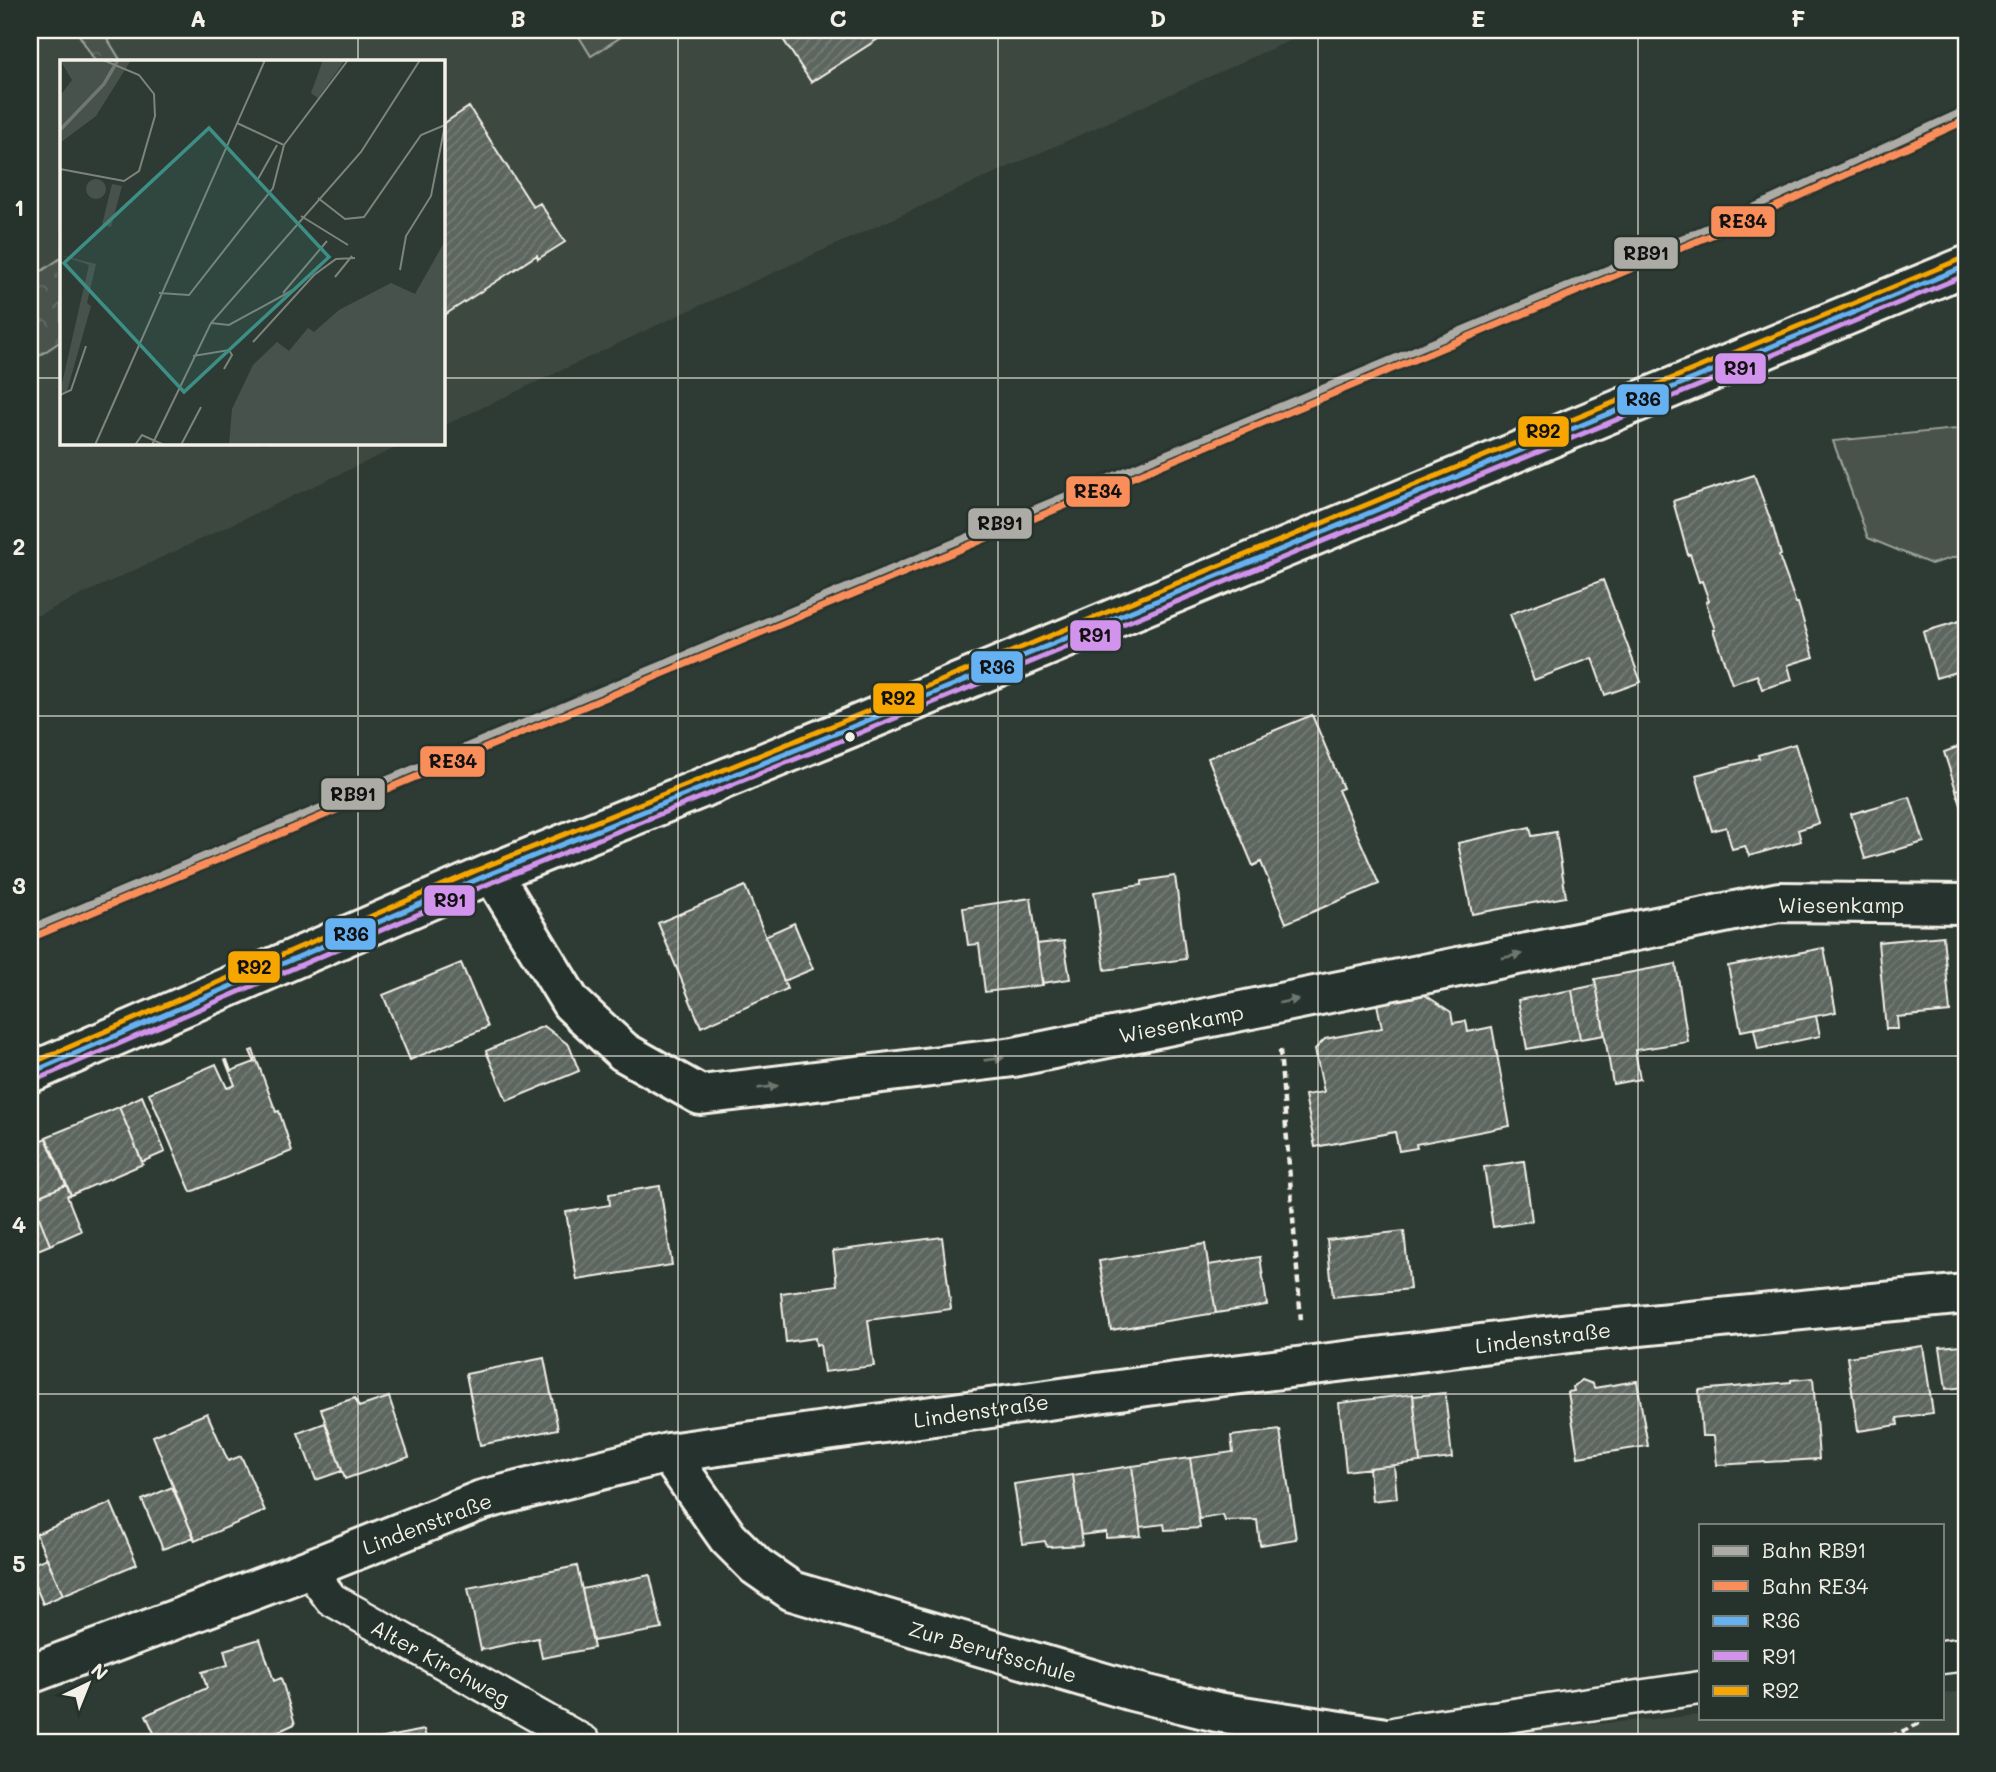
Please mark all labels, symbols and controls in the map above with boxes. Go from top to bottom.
text: A [190,3,206,33]
text: B [510,3,526,33]
text: C [829,3,847,33]
text: D [1150,3,1166,33]
text: E [1471,3,1485,33]
text: F [1791,3,1805,33]
inset map [60,60,444,444]
text: 1 [14,192,24,222]
line badge: RE34 [1710,205,1776,238]
text: RE34 [1719,208,1767,233]
line badge: RB91 [1613,236,1679,270]
text: RB91 [1623,240,1669,265]
line badge: R91 [1714,352,1767,385]
text: R91 [1724,355,1756,380]
line badge: R36 [1616,383,1670,416]
text: R36 [1625,386,1661,411]
line badge: R92 [1517,415,1570,448]
text: R92 [1525,418,1561,443]
line badge: RE34 [1065,475,1131,508]
text: RE34 [1074,478,1122,503]
line badge: RB91 [967,507,1033,540]
text: RB91 [977,510,1023,535]
text: 2 [13,531,25,561]
line badge: R91 [1069,619,1122,652]
text: R91 [1079,622,1111,647]
line badge: R36 [970,650,1024,684]
text: R36 [979,654,1015,679]
line badge: R92 [872,682,925,715]
text: R92 [880,685,916,710]
unlabelled marker [843,730,857,744]
line badge: RE34 [419,745,486,778]
text: RE34 [429,748,477,773]
line badge: RB91 [320,777,386,811]
text: RB91 [330,781,376,806]
text: 3 [12,870,26,900]
line badge: R91 [423,884,476,917]
text: R91 [434,887,466,912]
street label: Wiesenkamp [1778,891,1904,918]
line badge: R36 [324,917,377,951]
text: R36 [333,921,369,946]
line badge: R92 [227,950,281,984]
one-way arrow [1501,950,1523,961]
text: R92 [236,954,272,979]
one-way arrow [1278,996,1300,1007]
street label: Wiesenkamp [1116,998,1246,1048]
one-way arrow [983,1054,1005,1065]
one-way arrow [757,1081,779,1092]
text: 4 [12,1209,26,1239]
street label: Lindenstraße [1474,1315,1612,1359]
street label: Lindenstraße [912,1387,1050,1433]
street label: Lindenstraße [358,1486,496,1560]
legend [1699,1524,1944,1720]
text: Bahn RB91 [1762,1536,1867,1563]
text: 5 [12,1548,26,1578]
text: Bahn RE34 [1762,1572,1869,1599]
text: R36 [1762,1606,1800,1633]
street label: Alter Kirchweg [367,1613,515,1711]
street label: Zur Berufsschule [906,1614,1080,1688]
text: R91 [1762,1642,1797,1669]
north arrow [52,1650,122,1720]
text: N [86,1657,114,1685]
text: R92 [1762,1676,1800,1703]

